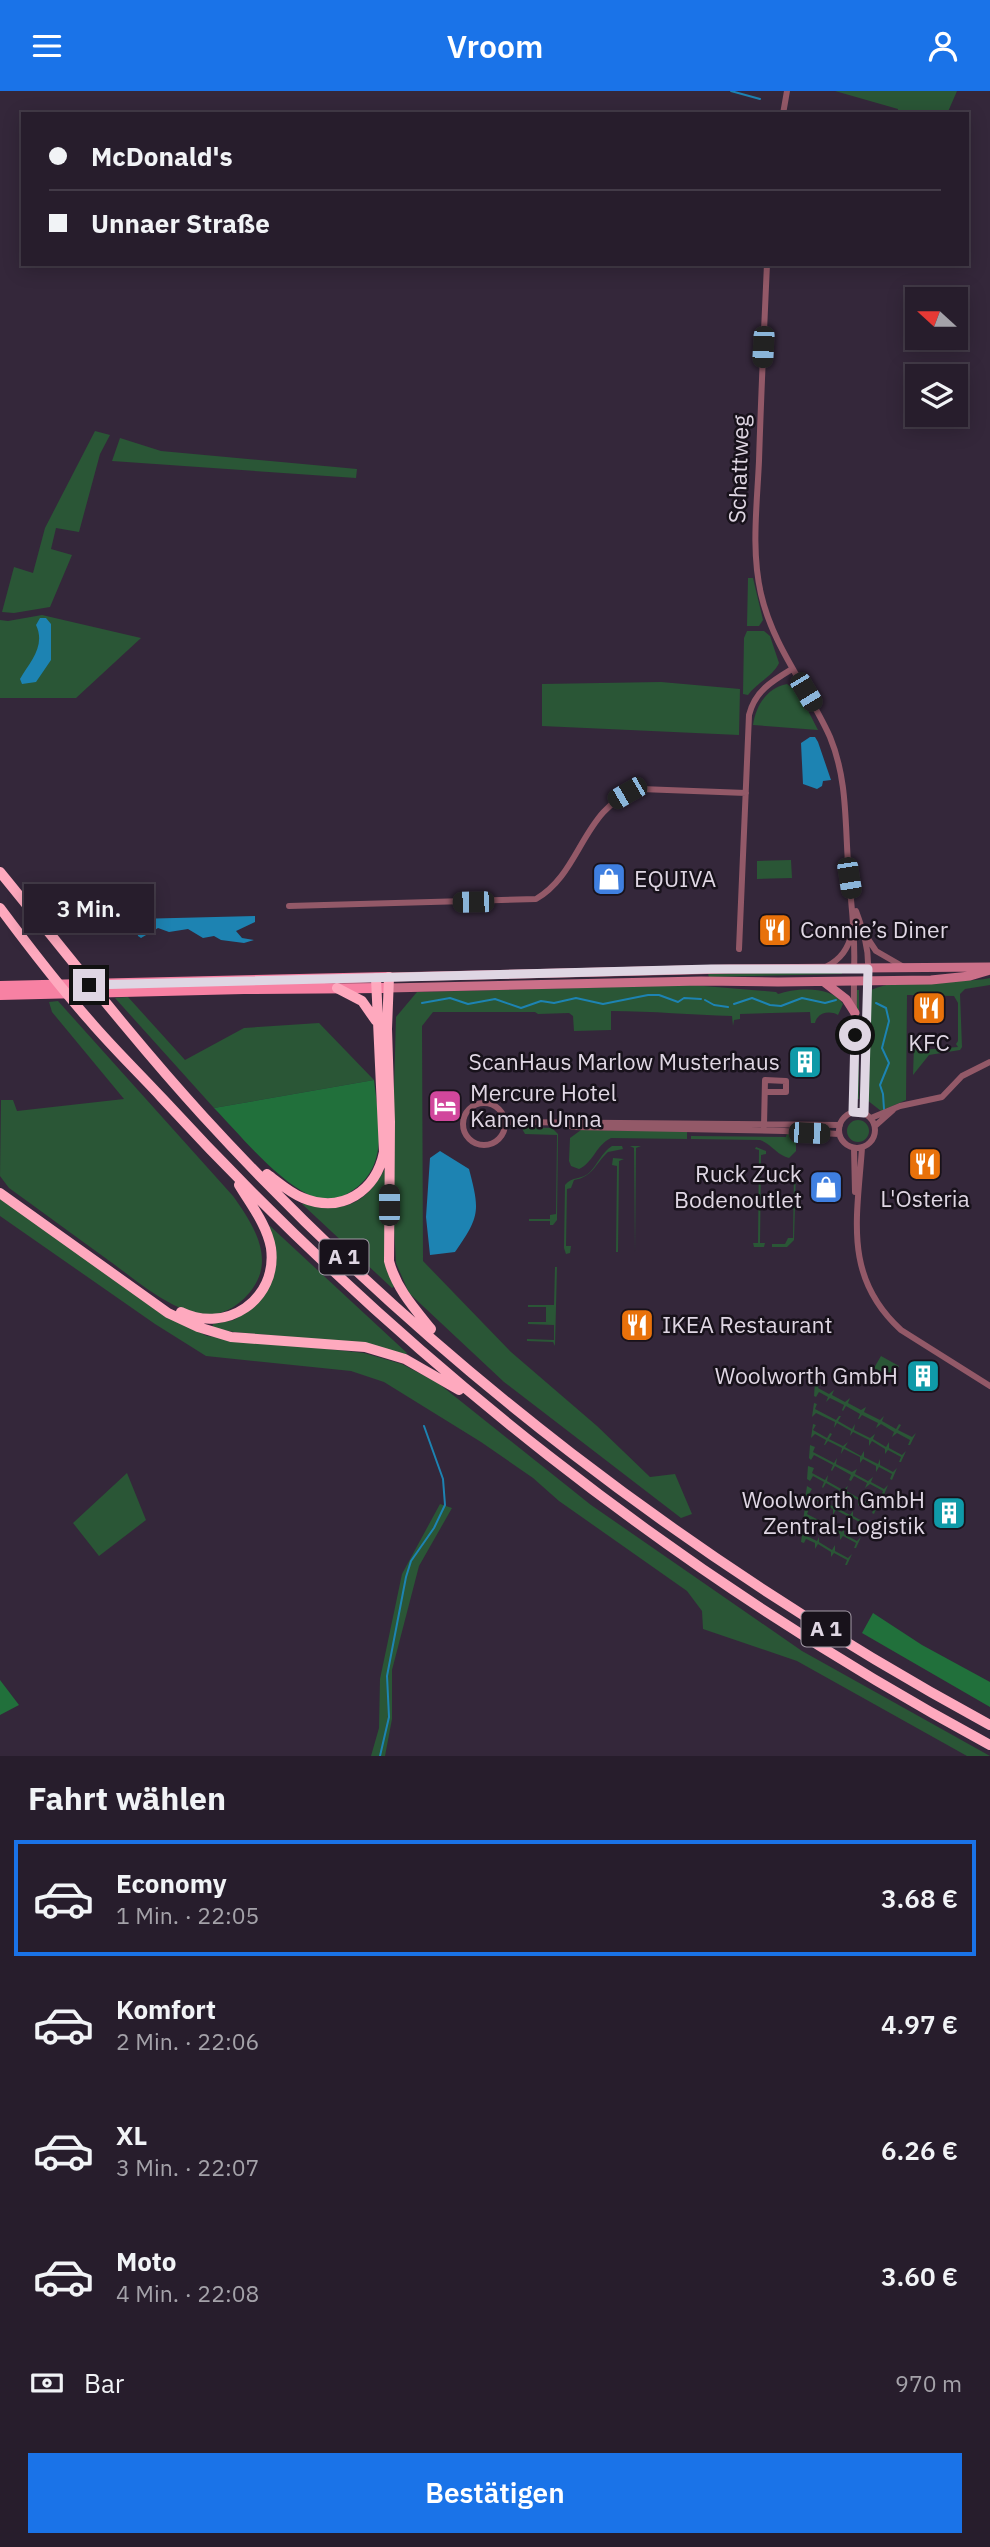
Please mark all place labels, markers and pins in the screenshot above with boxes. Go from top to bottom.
shop icon: EQUIVA [590,860,628,898]
place label: EQUIVA [634,863,717,893]
restaurant icon: Connie’s Diner [756,911,794,949]
place label: Connie’s Diner [800,914,949,944]
restaurant icon: KFC [910,989,948,1027]
place label: KFC [908,1027,950,1057]
building icon: ScanHaus Marlow Musterhaus [786,1043,824,1081]
place label: ScanHaus Marlow Musterhaus [469,1046,780,1076]
place label: Mercure Hotel Kamen Unna [470,1077,617,1133]
hotel icon: Mercure Hotel Kamen Unna [426,1087,464,1125]
restaurant icon: L'Osteria [906,1145,944,1183]
place label: Ruck Zuck Bodenoutlet [674,1158,802,1214]
shop icon: Ruck Zuck Bodenoutlet [807,1168,845,1206]
place label: L'Osteria [880,1183,970,1213]
restaurant icon: IKEA Restaurant [618,1306,656,1344]
place label: IKEA Restaurant [662,1309,833,1339]
building icon: Woolworth GmbH [904,1357,942,1395]
place label: Woolworth GmbH [715,1360,898,1390]
place label: Woolworth GmbH Zentral-Logistik [742,1484,925,1540]
building icon: Woolworth GmbH Zentral-Logistik [930,1494,968,1532]

